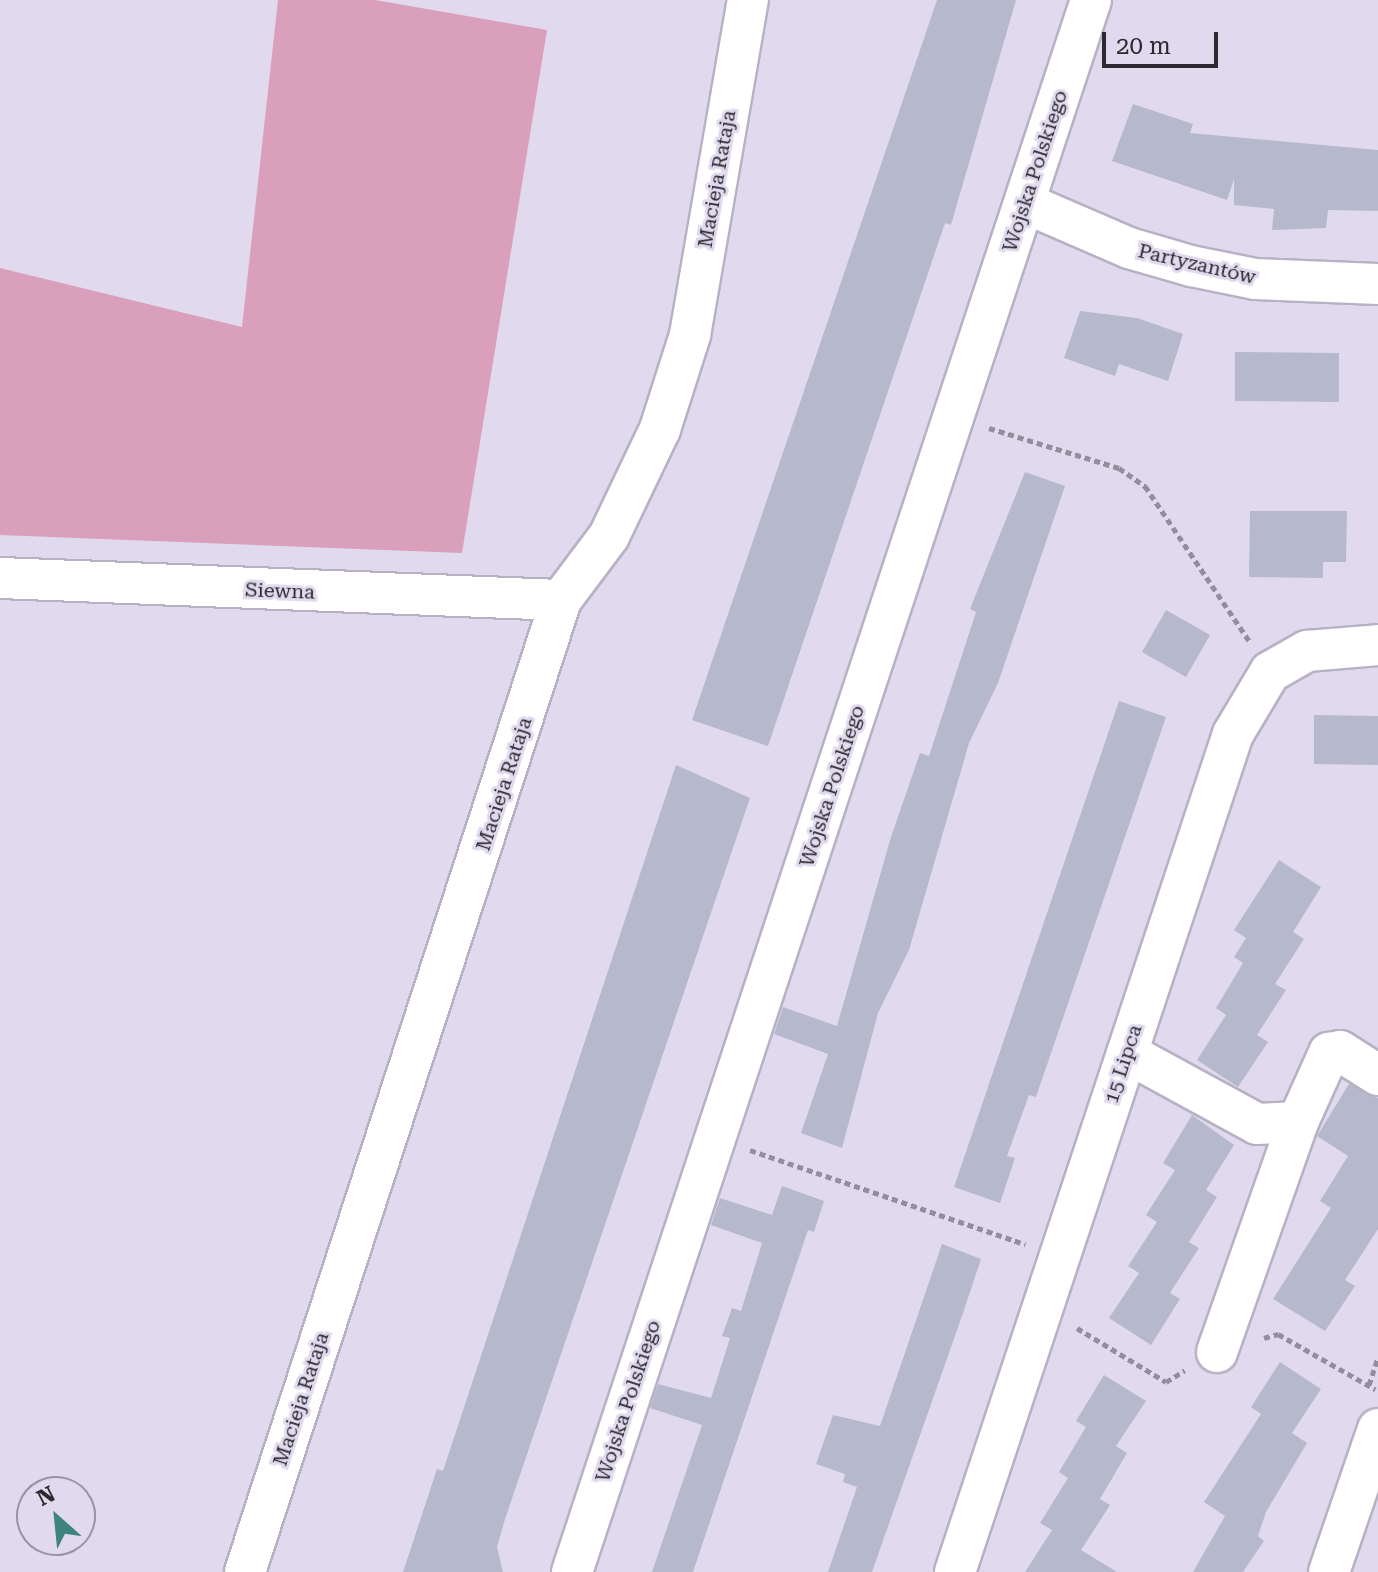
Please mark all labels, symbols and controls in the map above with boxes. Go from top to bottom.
scale bar [1106,16,1222,66]
text: 20 m [1116,32,1171,60]
street label: Wojska Polskiego [998,87,1072,255]
street label: Macieja Rataja [693,108,741,250]
street label: Partyzantów [1136,239,1258,289]
street label: Siewna [245,578,315,604]
street label: Wojska Polskiego [795,702,869,870]
street label: Macieja Rataja [471,714,537,854]
street label: 15 Lipca [1099,1022,1147,1106]
street label: Wojska Polskiego [591,1317,665,1485]
street label: Macieja Rataja [268,1329,334,1469]
north arrow [16,1476,96,1556]
text: N [33,1481,59,1511]

